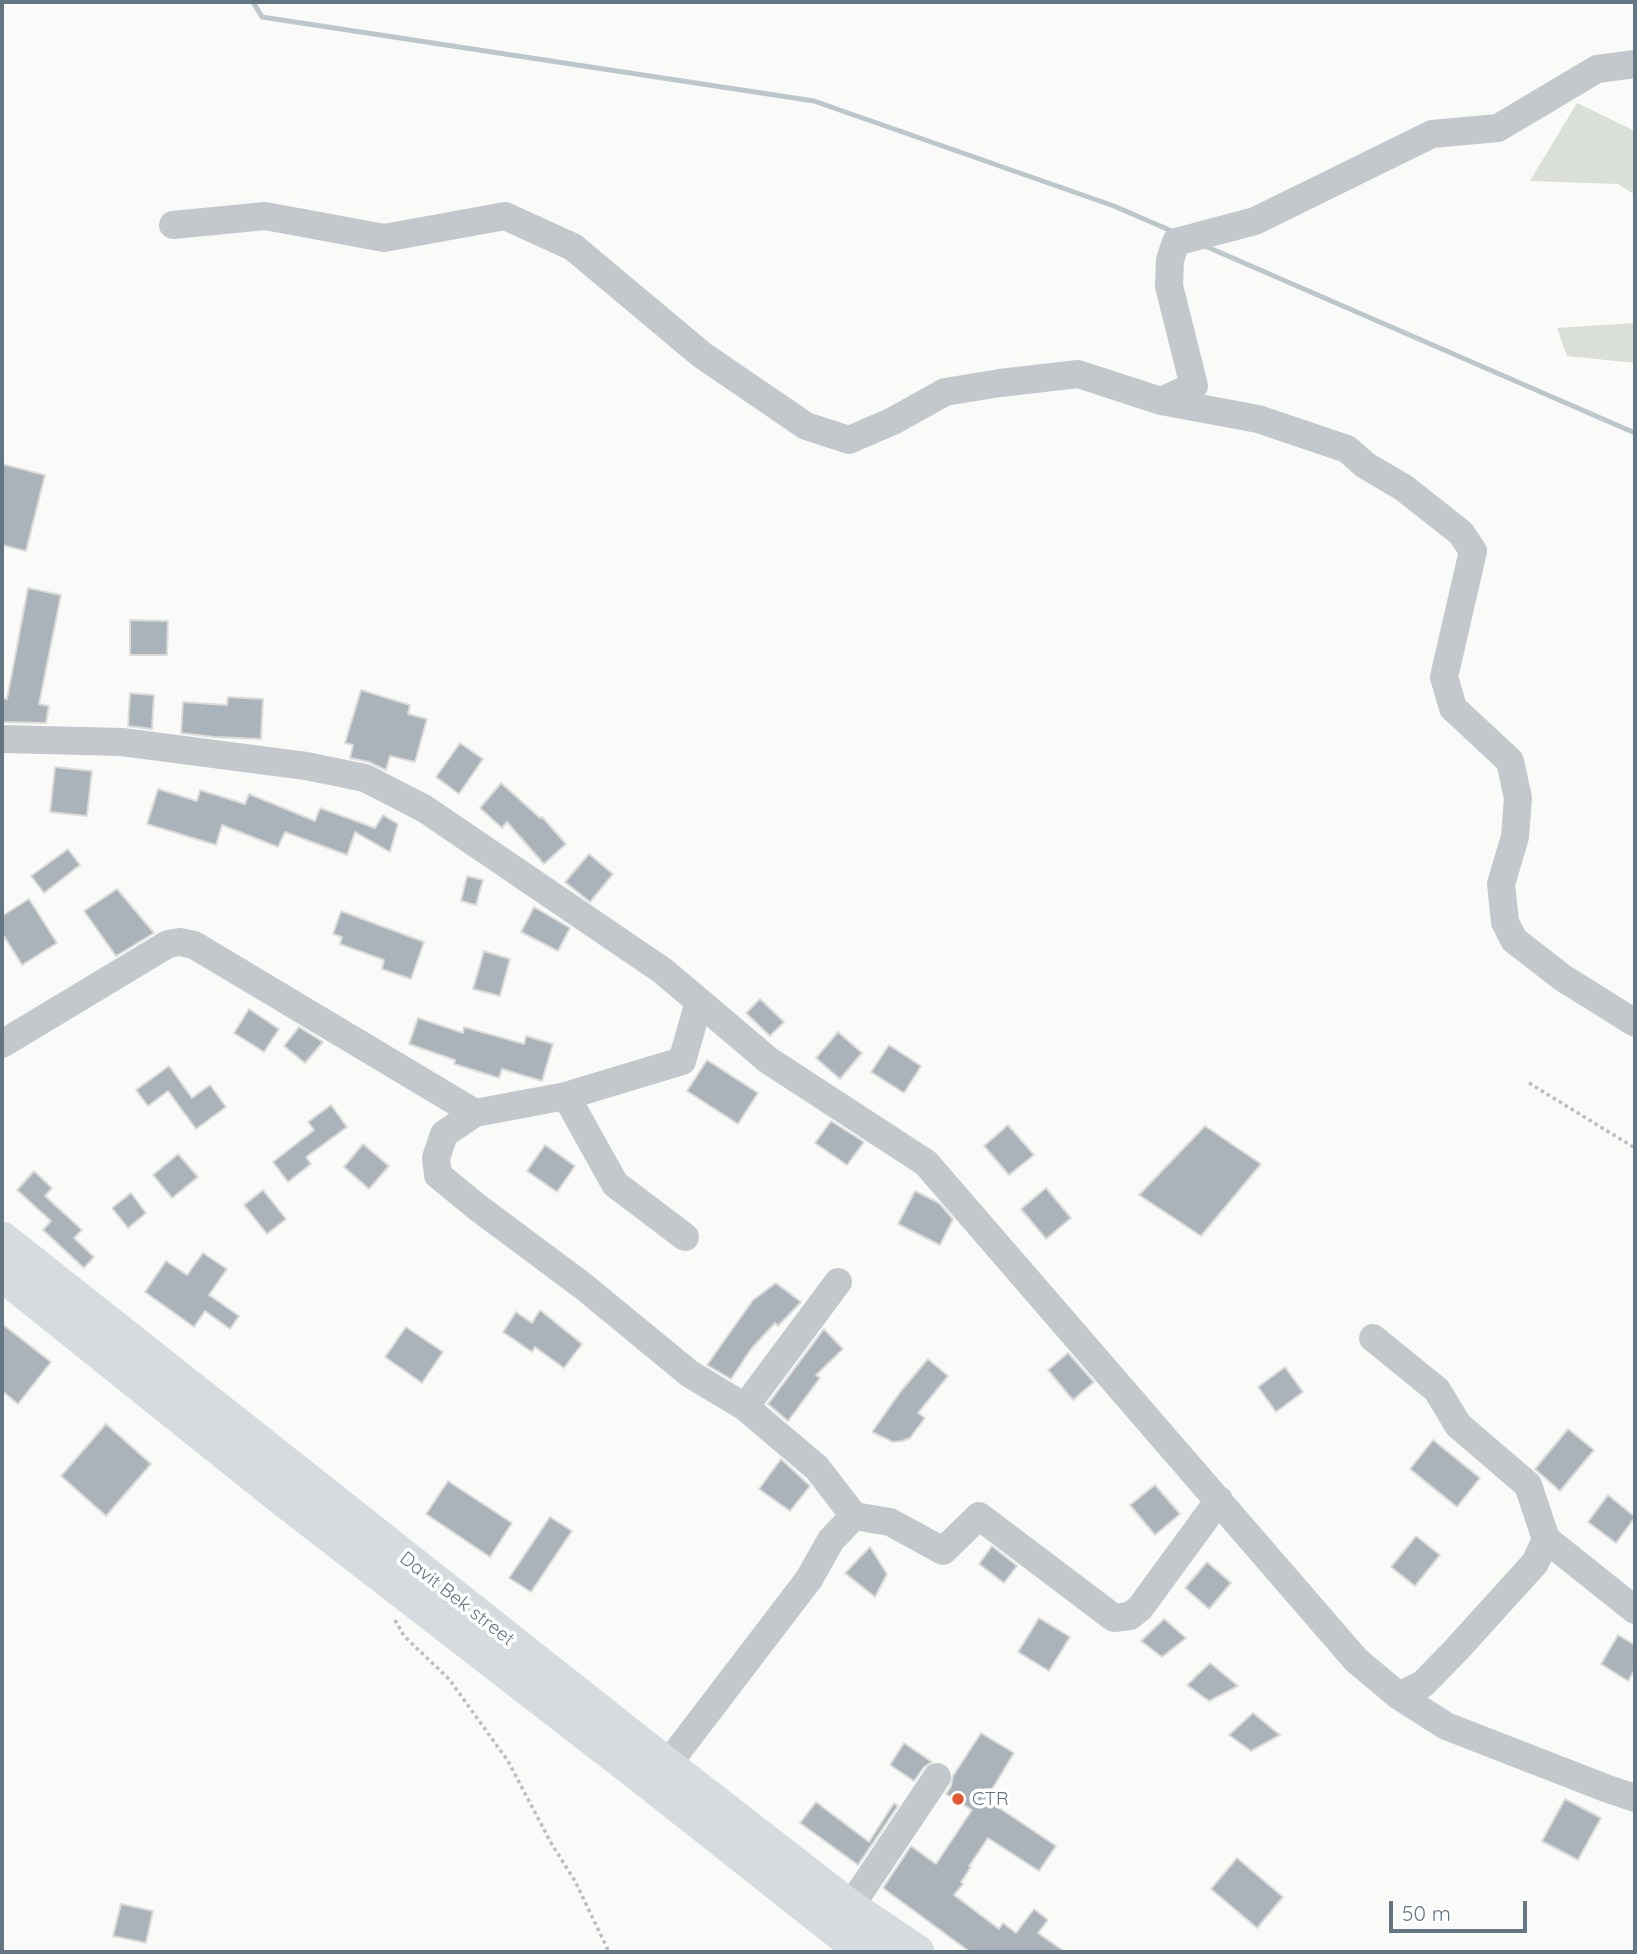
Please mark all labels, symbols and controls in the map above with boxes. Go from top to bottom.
street label: Davit Bek street [395,1547,519,1651]
place label: CTR [972,1788,1009,1810]
marker: CTR [950,1791,966,1807]
scale bar [1392,1888,1530,1932]
text: 50 m [1402,1900,1451,1926]

